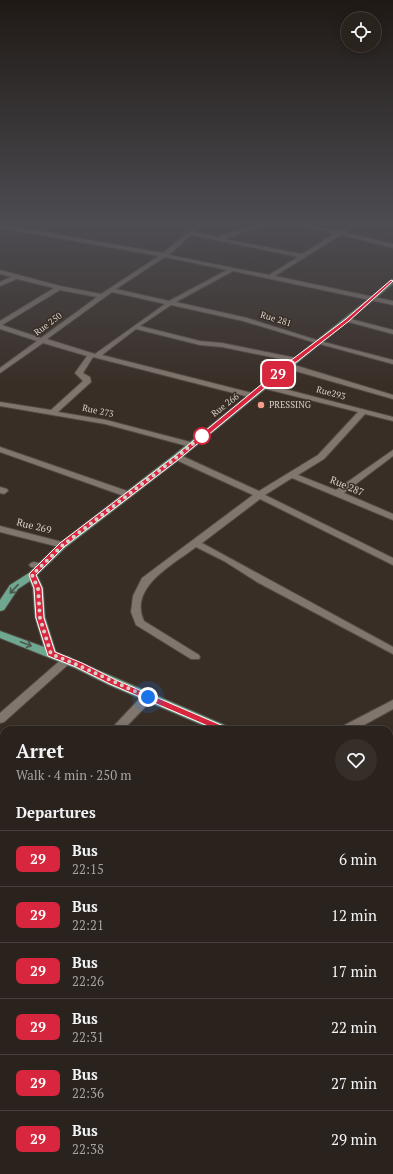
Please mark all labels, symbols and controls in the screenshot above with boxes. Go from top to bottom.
map controls [341,12,381,52]
button: locate [341,12,381,52]
street label: Rue 250 [32,309,65,338]
street label: Rue 281 [259,309,293,329]
line badge: 29 [260,361,296,387]
text: 29 [270,364,286,383]
street label: Rue293 [315,383,347,403]
street label: Rue 266 [209,390,241,420]
place label: PRESSING [269,399,312,411]
marker: PRESSING [256,400,266,410]
street label: Rue 273 [81,402,115,420]
unlabelled marker [193,427,211,445]
street label: Rue 287 [328,473,366,499]
street label: Rue 269 [15,515,53,537]
one-way arrow [9,584,19,594]
one-way arrow [19,641,31,648]
your location [138,687,158,707]
text: Arret [16,738,64,763]
button: heart [335,739,377,781]
text: Walk · 4 min · 250 m [16,766,131,784]
text: Departures [16,802,96,822]
text: Bus [72,840,98,860]
text: 29 [30,849,46,868]
text: 6 min [339,849,377,869]
text: 22:15 [72,860,104,878]
text: Bus [72,896,98,916]
text: 29 [30,905,46,924]
text: 12 min [331,905,377,925]
text: 22:21 [72,916,104,934]
text: Bus [72,952,98,972]
text: 29 [30,961,46,980]
text: 17 min [331,961,377,981]
text: 22:26 [72,972,104,990]
text: Bus [72,1008,98,1028]
text: 29 [30,1017,46,1036]
text: 22 min [331,1017,377,1037]
text: 22:31 [72,1028,104,1046]
text: Bus [72,1064,98,1084]
text: 29 [30,1073,46,1092]
text: 27 min [331,1073,377,1093]
text: 22:36 [72,1084,104,1102]
text: Bus [72,1120,98,1140]
text: 29 [30,1129,46,1148]
text: 29 min [331,1129,377,1149]
text: 22:38 [72,1140,104,1158]

